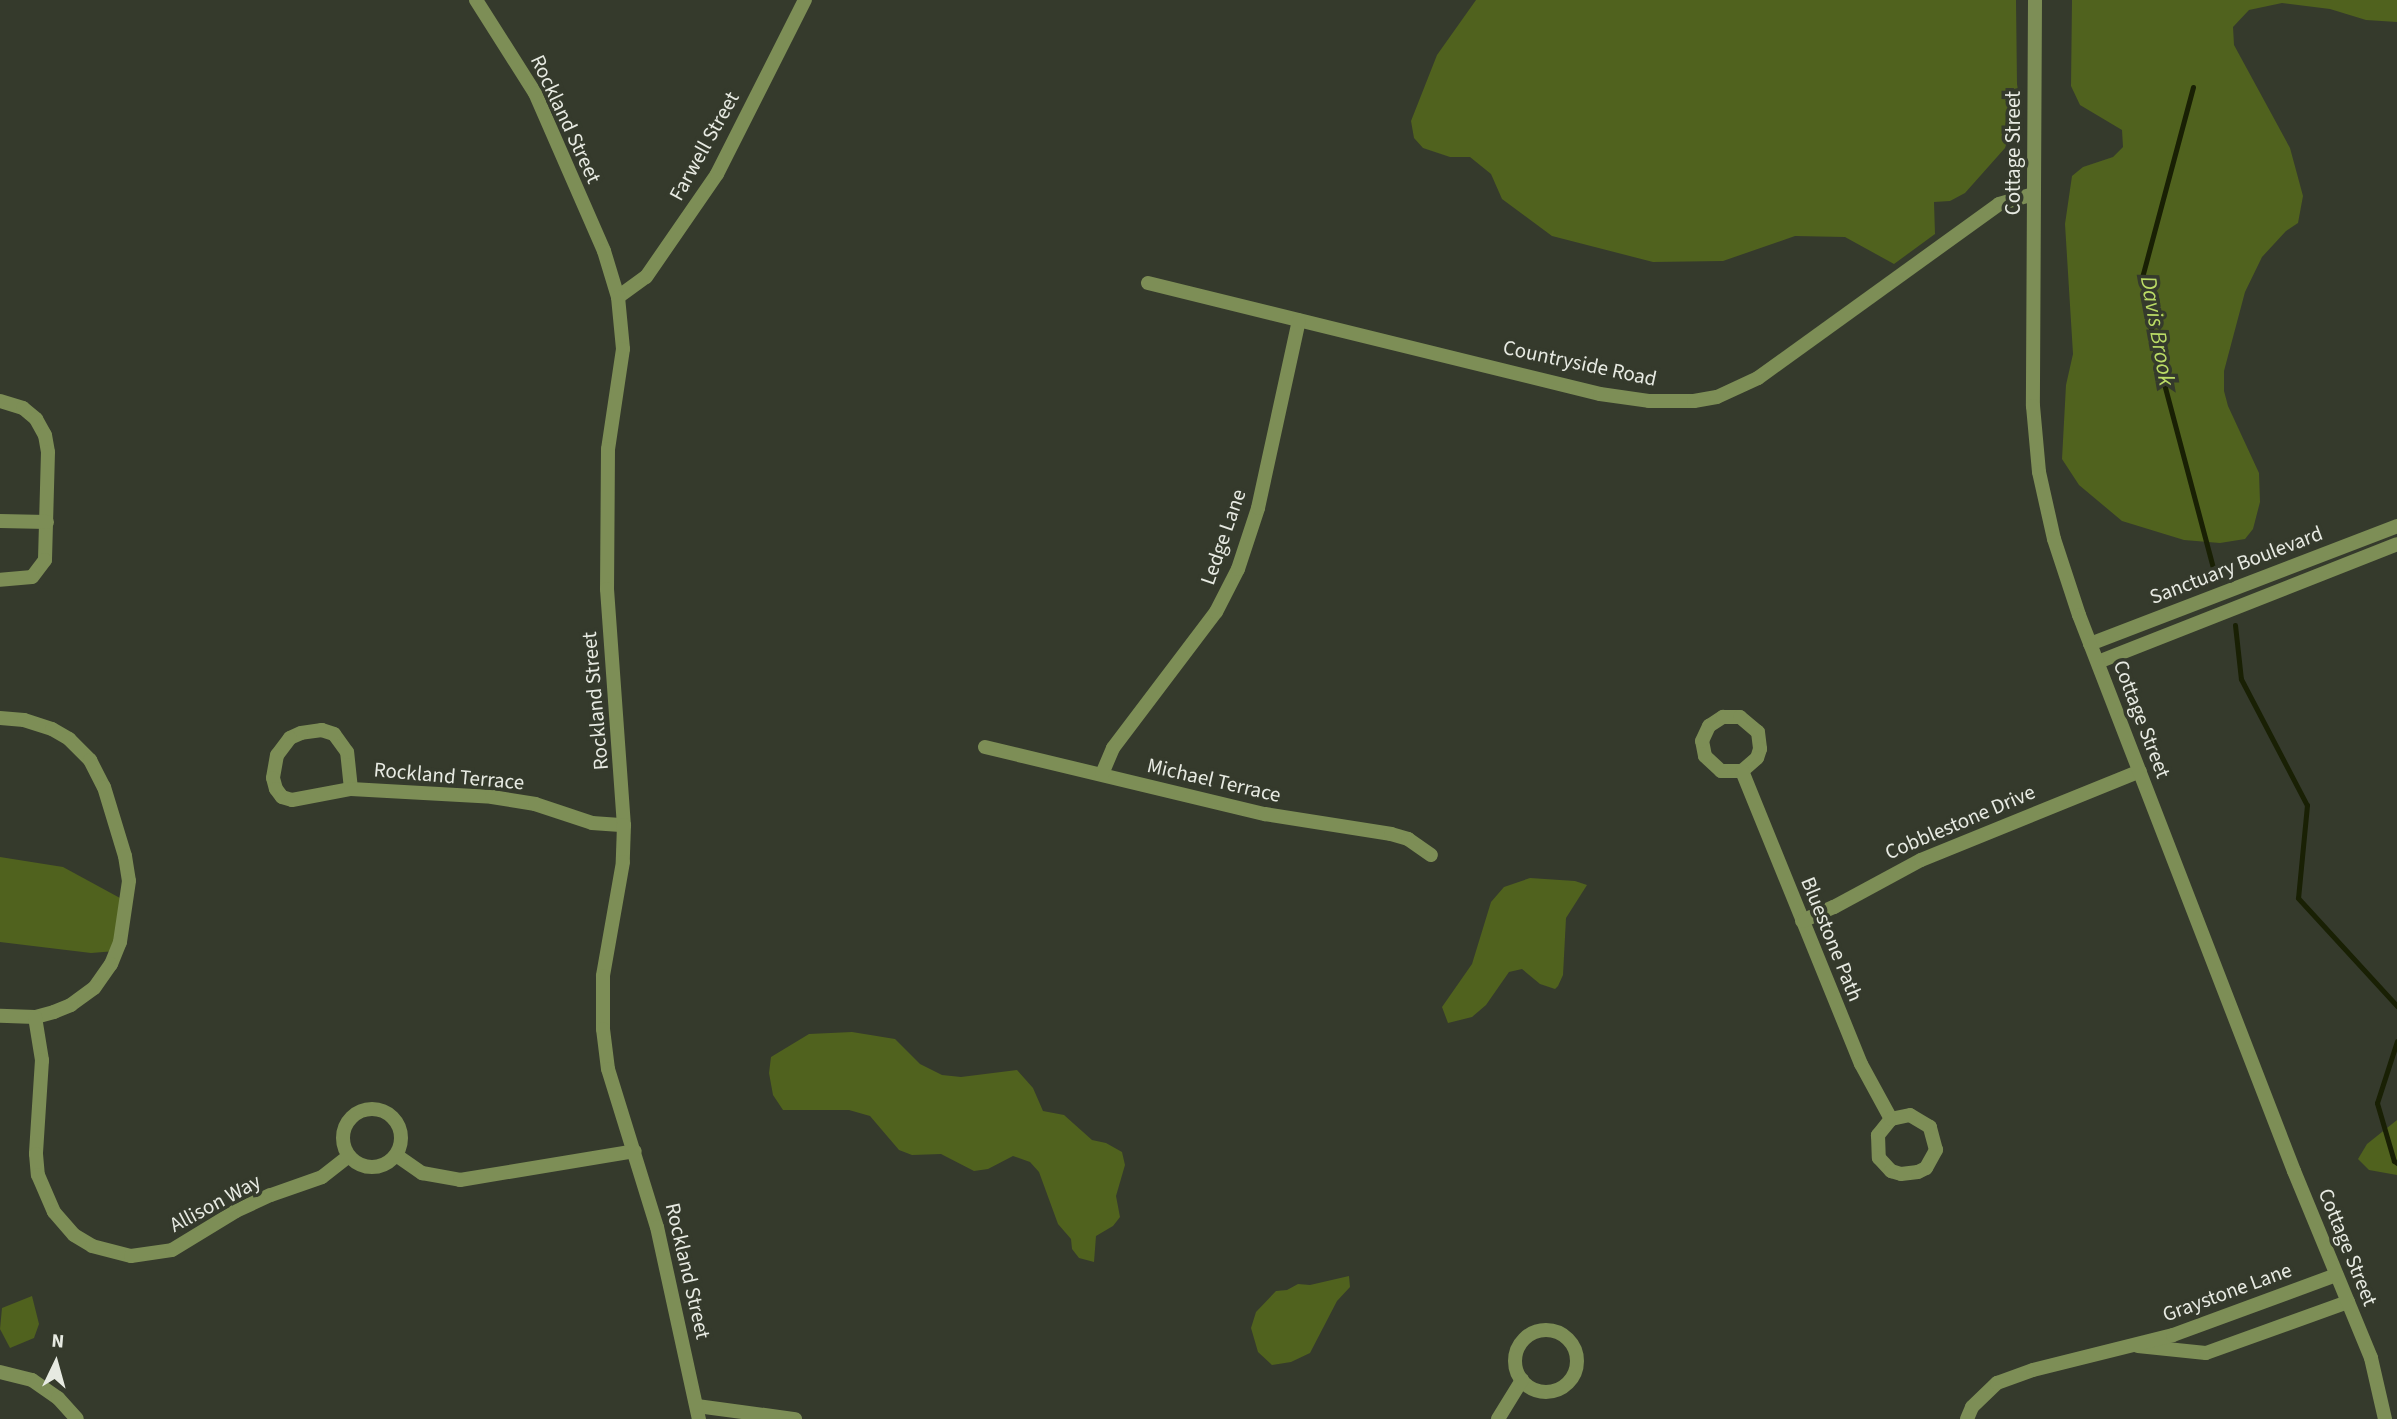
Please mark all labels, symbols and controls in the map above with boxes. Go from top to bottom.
street label: Rockland Street [525,51,607,187]
street label: Farwell Street [664,87,744,205]
street label: Cottage Street [2000,91,2026,215]
water label: Davis Brook [2134,274,2180,388]
street label: Countryside Road [1501,334,1659,392]
street label: Ledge Lane [1195,486,1251,588]
street label: Sanctuary Boulevard [2146,520,2326,610]
street label: Rockland Street [576,631,614,771]
street label: Cottage Street [2108,656,2176,782]
street label: Michael Terrace [1145,752,1283,808]
street label: Rockland Terrace [373,757,525,795]
street label: Cobblestone Drive [1881,779,2039,865]
street label: Bluestone Path [1796,873,1868,1005]
street label: Allison Way [165,1168,265,1238]
street label: Cottage Street [2313,1185,2383,1309]
street label: Rockland Street [660,1200,716,1342]
street label: Graystone Lane [2159,1257,2295,1327]
north arrow [21,1328,91,1398]
text: N [50,1328,65,1356]

